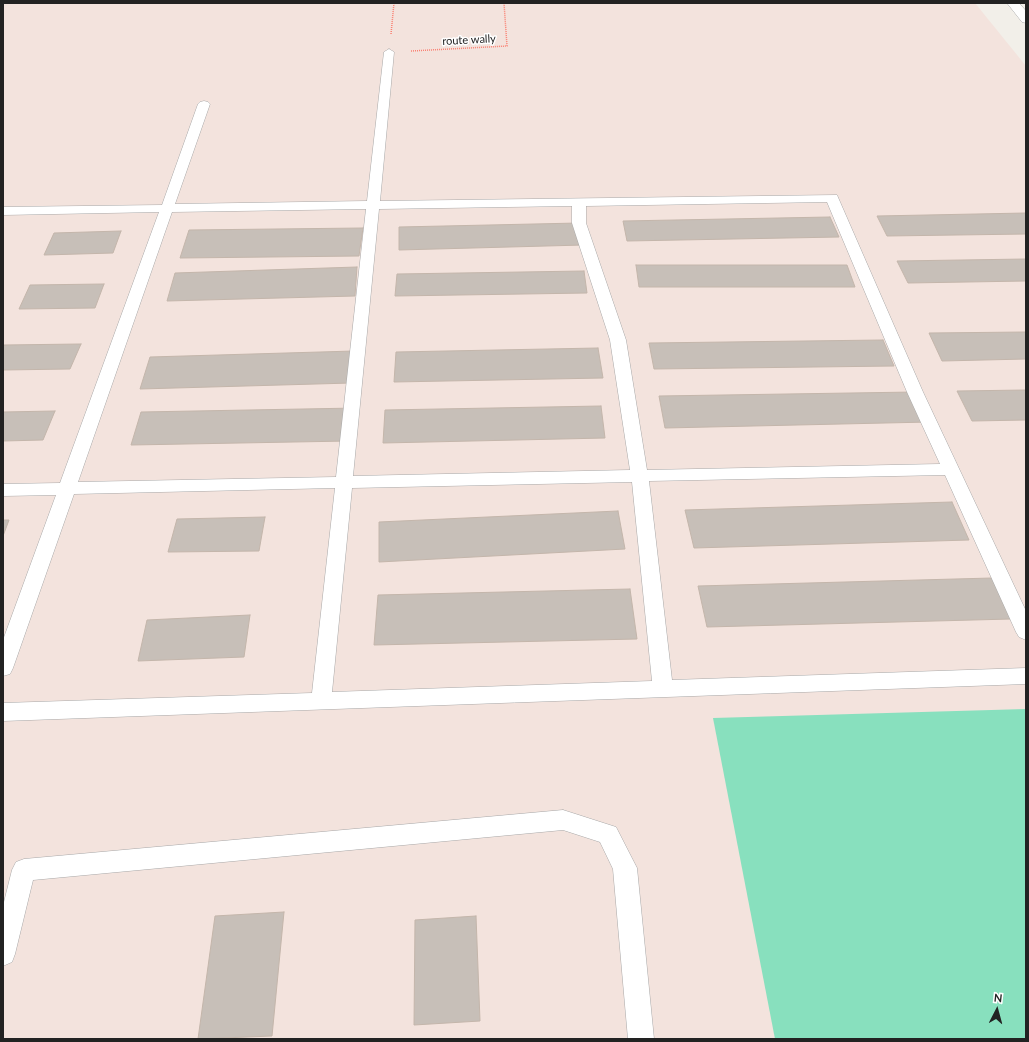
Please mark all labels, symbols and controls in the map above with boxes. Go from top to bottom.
street label: route wally [442,32,496,48]
north arrow [977,990,1017,1030]
text: N [993,991,1003,1004]

